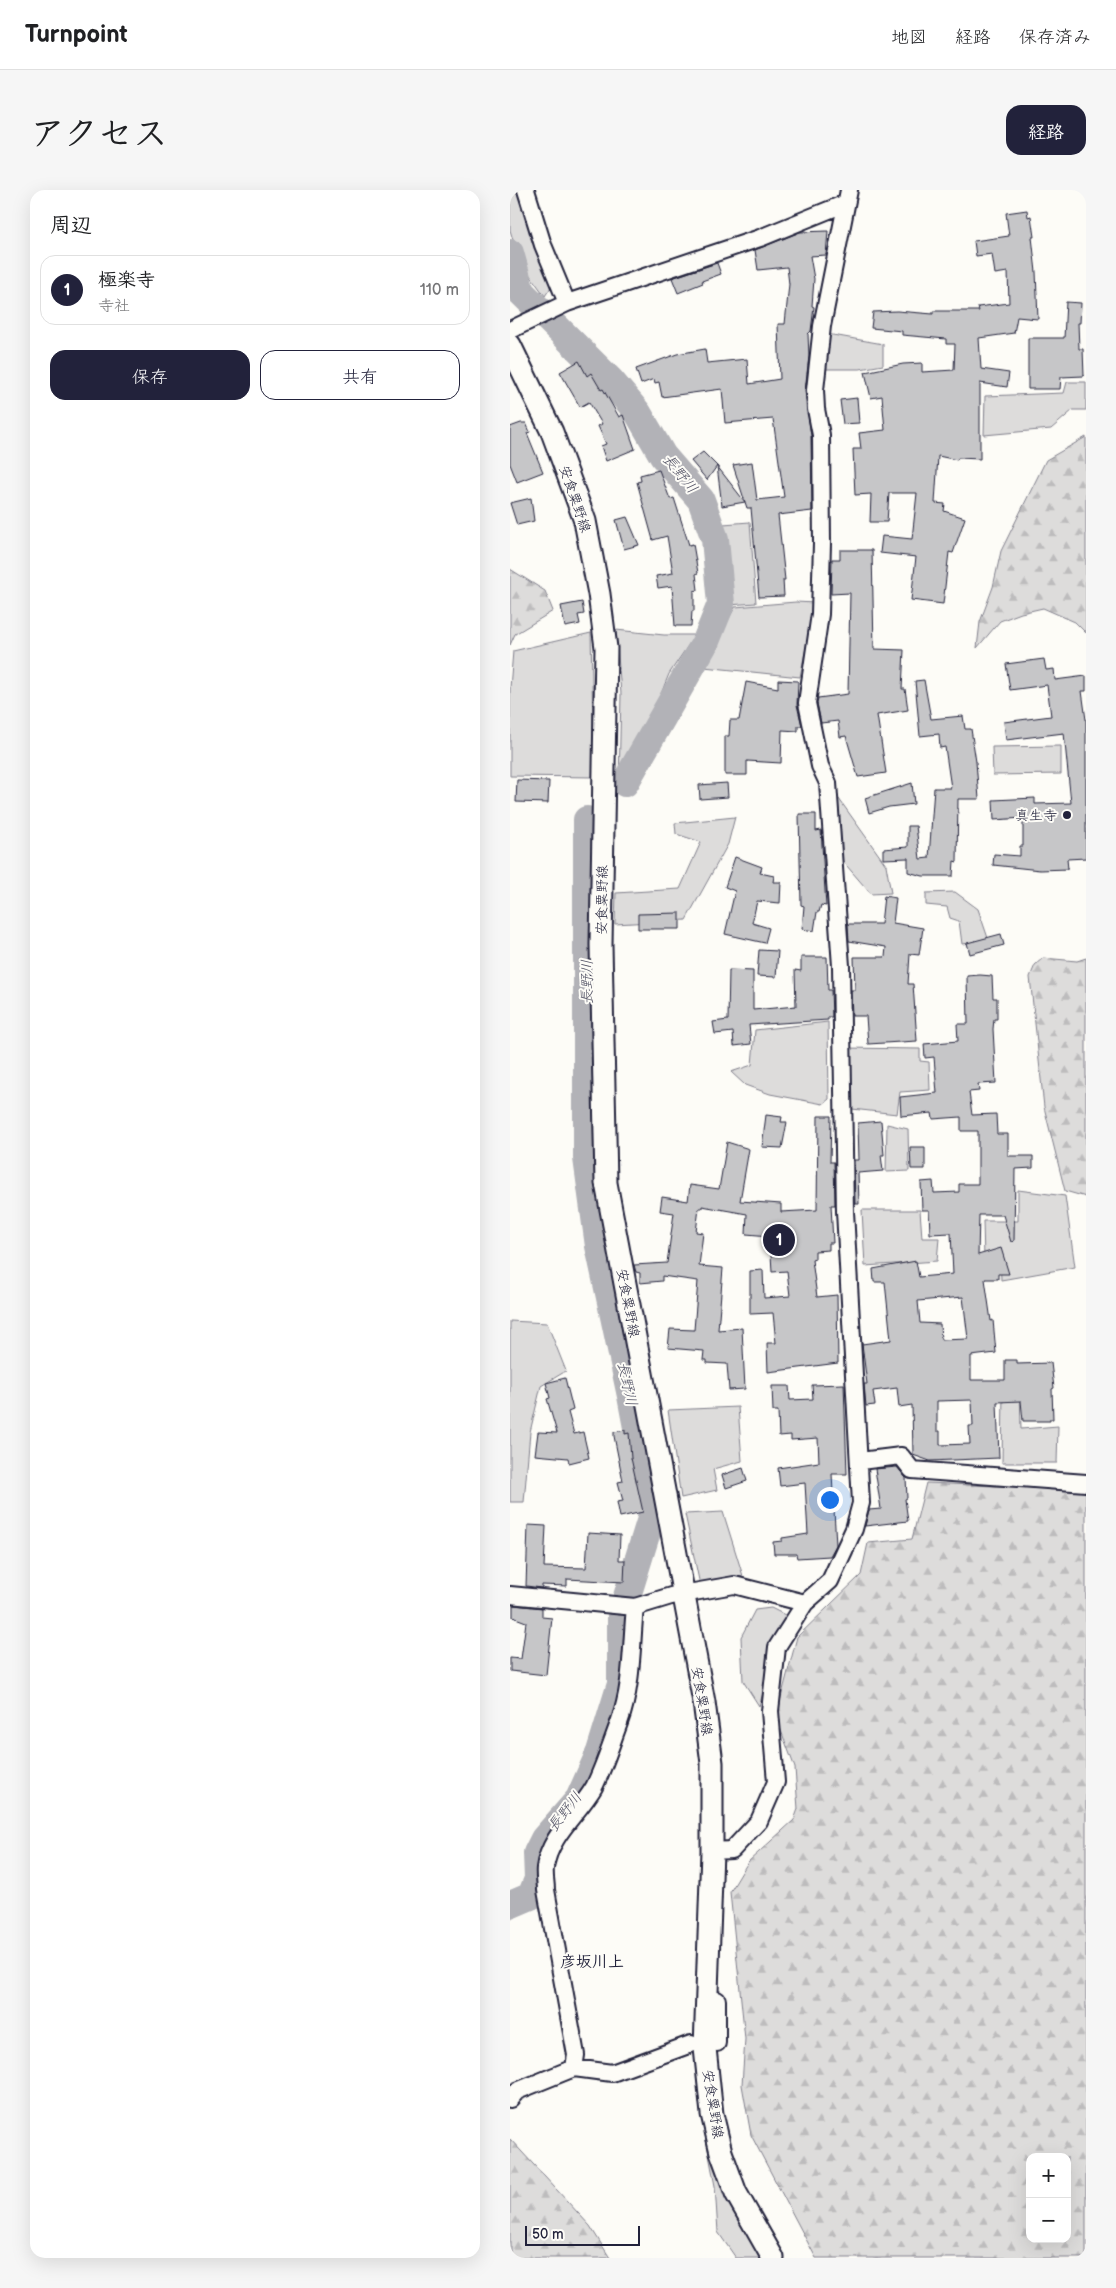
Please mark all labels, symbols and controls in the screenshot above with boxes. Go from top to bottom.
text: Turnpoint [25,20,128,49]
text: 地図 [891,27,927,48]
text: 経路 [955,27,991,48]
text: 保存済み [1019,27,1091,48]
button: 経路 [1006,105,1086,155]
text: アクセス [30,113,168,156]
text: 周辺 [50,213,92,238]
text: 極楽寺 [98,269,155,292]
text: 1 [64,281,70,300]
text: 110 m [420,281,459,300]
text: 寺社 [98,297,130,316]
button: 保存 [50,350,250,400]
button: 共有 [260,350,460,400]
water label: 長野川 [658,451,702,497]
street label: 安食粟野線 [556,463,594,535]
place label: 真生寺 [1015,807,1057,824]
marker: 真生寺 [1061,809,1073,821]
street label: 安食粟野線 [593,865,611,935]
water label: 長野川 [578,959,597,1005]
pin: 1 [763,1221,795,1259]
street label: 安食粟野線 [613,1267,643,1339]
water label: 長野川 [613,1360,641,1408]
your location [817,1487,843,1513]
street label: 安食粟野線 [688,1665,716,1737]
water label: 長野川 [544,1788,586,1836]
district label: 彦坂川上 [560,1953,624,1972]
street label: 安食粟野線 [699,2068,727,2140]
map controls [1026,2153,1071,2243]
button: + [1026,2153,1071,2198]
button: − [1026,2198,1071,2243]
scale bar [525,2223,640,2246]
text: 50 m [532,2226,564,2243]

